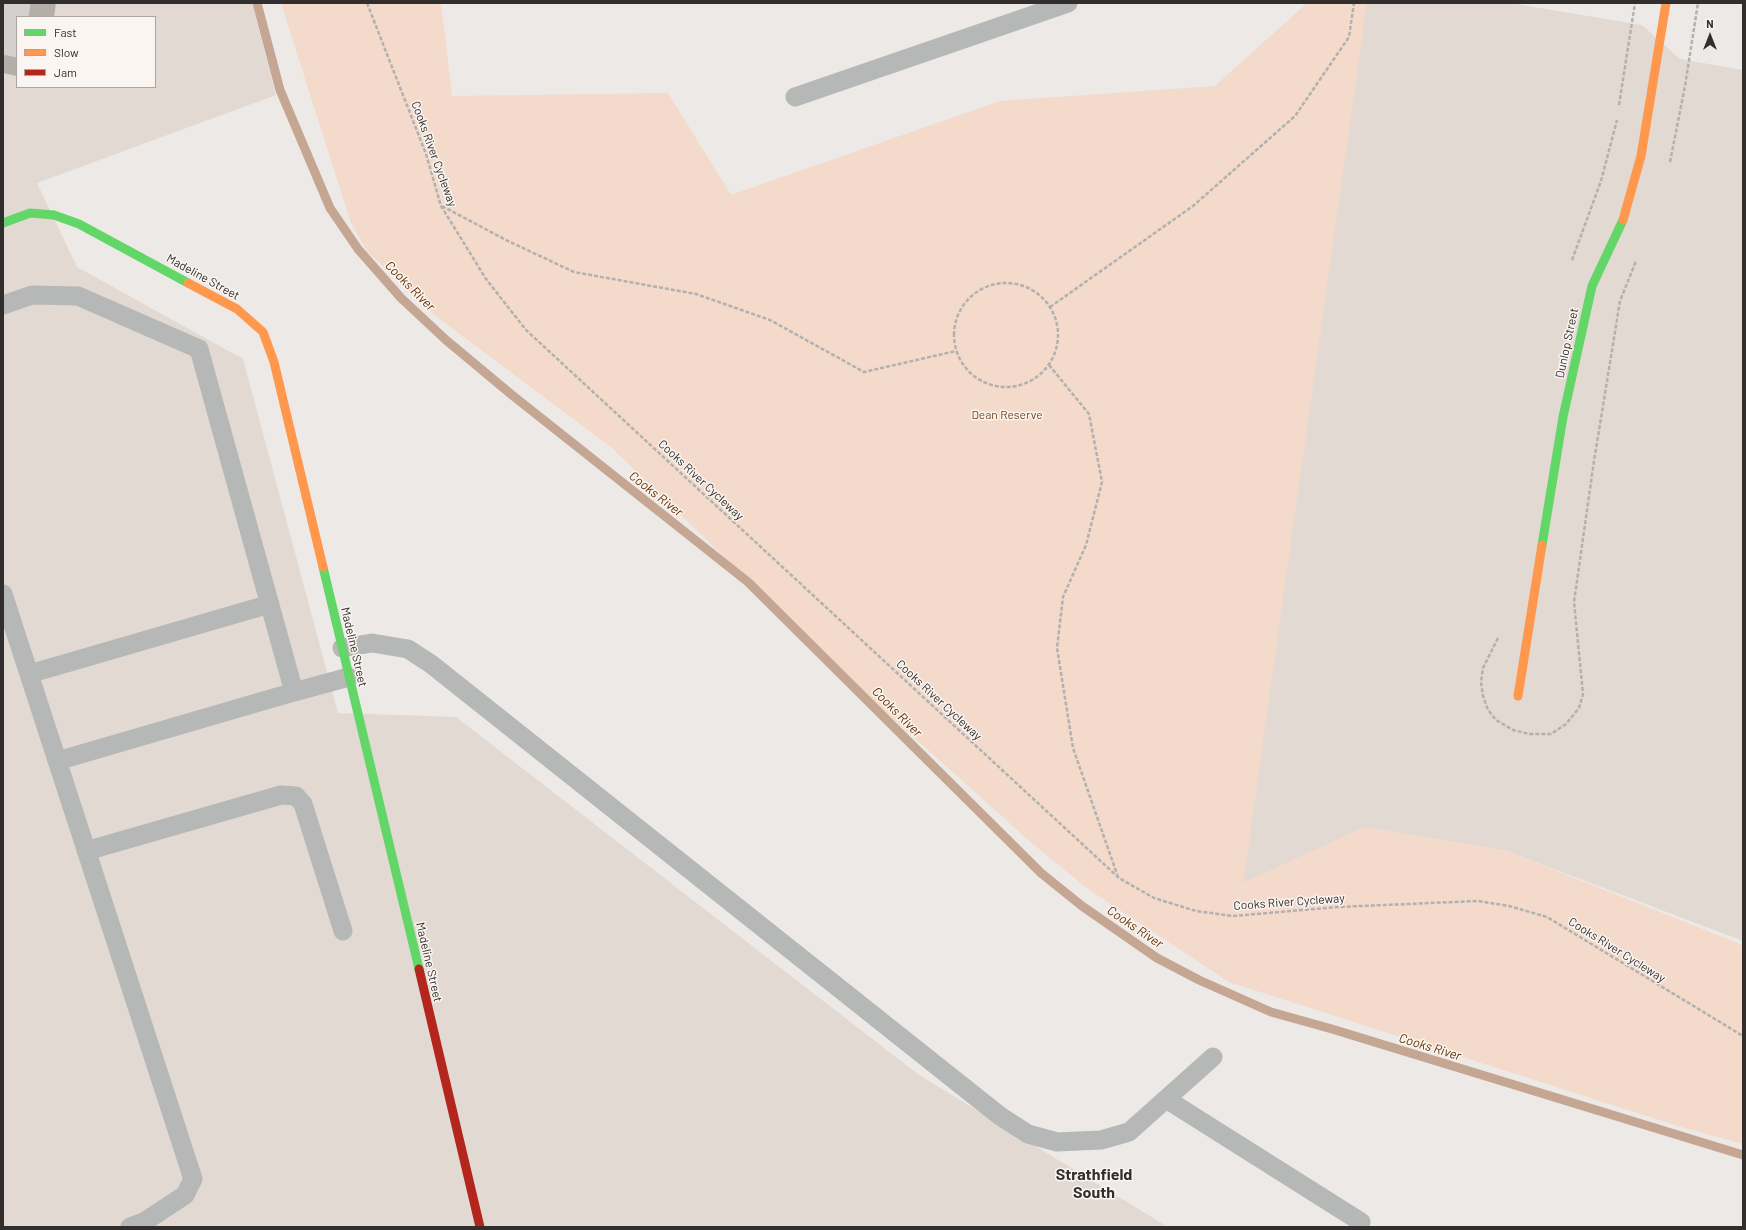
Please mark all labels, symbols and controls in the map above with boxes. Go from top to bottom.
legend [16,16,156,88]
north arrow [1690,16,1730,56]
text: N [1706,17,1714,30]
text: Fast [54,25,77,39]
text: Slow [54,45,79,59]
text: Jam [54,65,77,79]
street label: Cooks River Cycleway [408,99,460,209]
street label: Madeline Street [164,251,242,303]
water label: Cooks River [382,258,438,314]
street label: Dunlop Street [1553,307,1581,379]
park label: Dean Reserve [971,408,1043,422]
street label: Cooks River Cycleway [655,437,747,523]
water label: Cooks River [626,468,686,520]
street label: Madeline Street [338,606,370,688]
street label: Cooks River Cycleway [893,657,985,743]
water label: Cooks River [869,684,925,740]
street label: Cooks River Cycleway [1233,891,1345,913]
water label: Cooks River [1104,903,1166,951]
street label: Cooks River Cycleway [1566,914,1668,986]
street label: Madeline Street [413,921,445,1003]
water label: Cooks River [1397,1030,1463,1064]
district label: Strathfield South [1056,1165,1132,1203]

